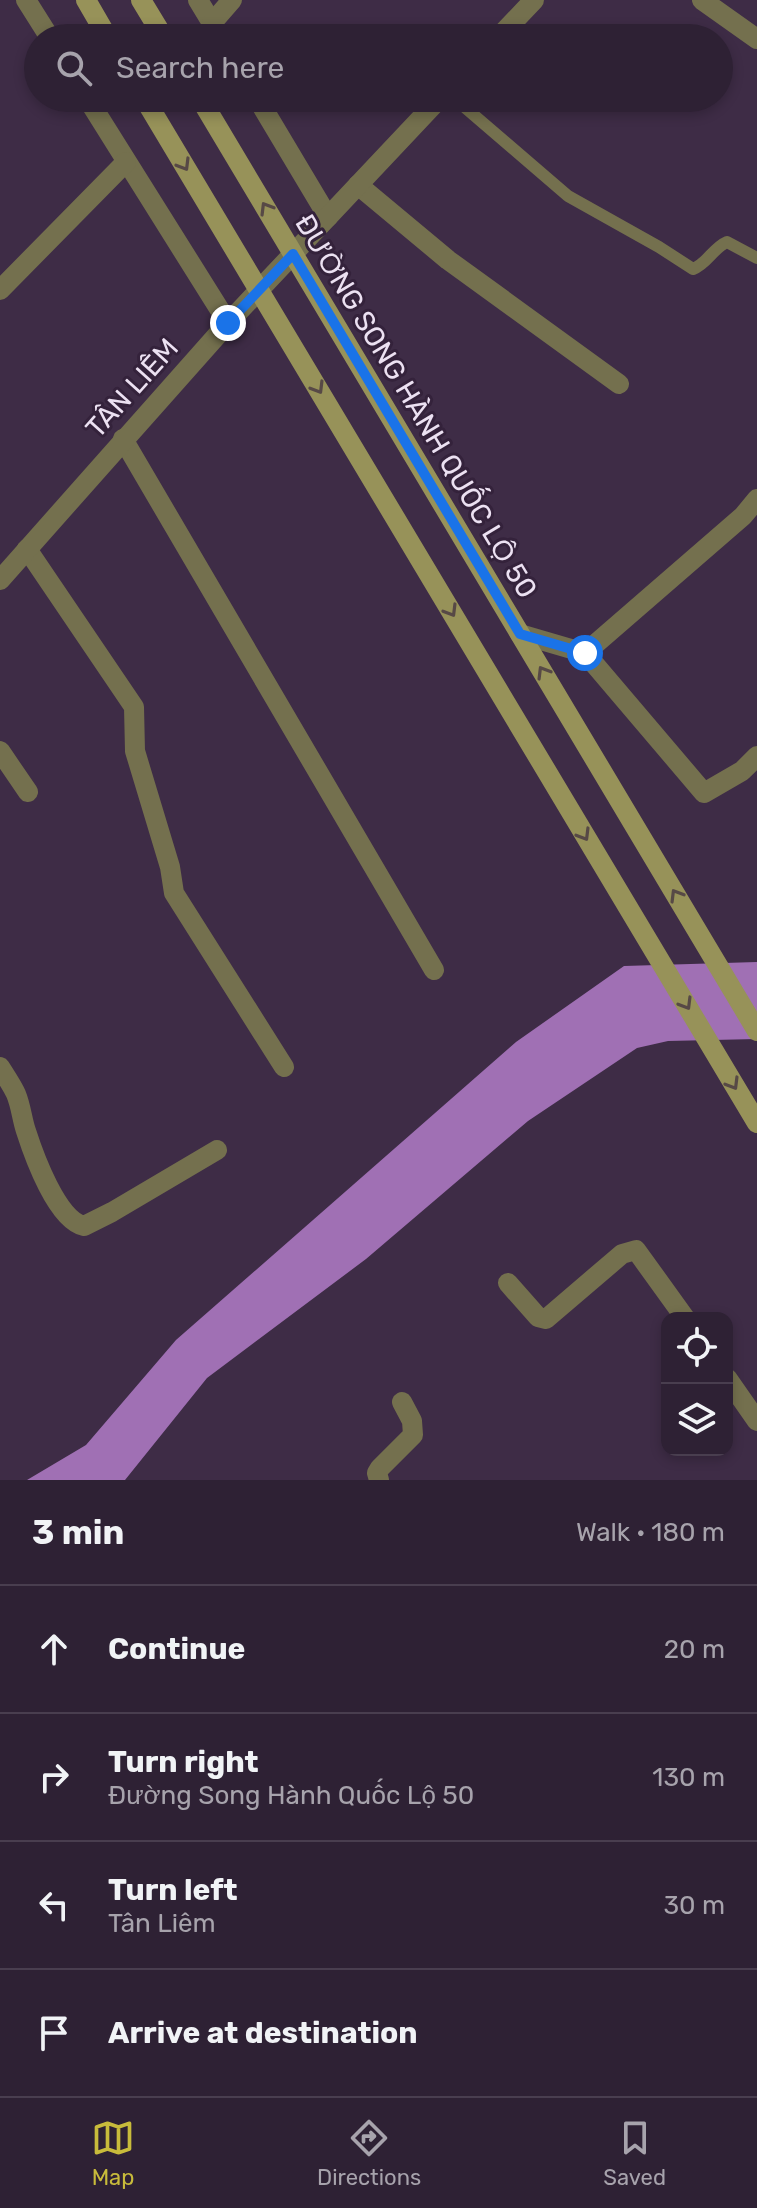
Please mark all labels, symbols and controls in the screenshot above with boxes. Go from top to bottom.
search box [24,24,733,112]
icon: search [52,46,96,90]
text: Search here [116,50,284,86]
one-way arrow [174,156,190,171]
one-way arrow [260,202,276,217]
street label: ĐƯỜNG SONG HÀNH QUỐC LỘ 50 [288,206,547,604]
route end [210,305,246,341]
street label: TÂN LIÊM [79,332,185,444]
one-way arrow [308,379,323,394]
one-way arrow [441,602,457,617]
route start [567,635,603,671]
one-way arrow [537,666,553,681]
one-way arrow [574,826,590,841]
one-way arrow [670,889,686,904]
one-way arrow [676,995,692,1010]
one-way arrow [724,1075,739,1090]
map controls [661,1312,733,1456]
button: locate [661,1312,733,1384]
button: layers [661,1384,733,1456]
text: 3 min [32,1512,124,1553]
text: Walk · 180 m [576,1517,725,1548]
icon: ahead [32,1627,76,1671]
text: Continue [108,1631,245,1667]
text: 20 m [664,1634,725,1665]
text: Turn right [108,1744,259,1780]
icon: right [32,1755,76,1799]
text: 130 m [652,1762,725,1793]
text: Đường Song Hành Quốc Lộ 50 [108,1780,474,1811]
text: Turn left [108,1872,238,1908]
icon: left [32,1883,76,1927]
text: 30 m [663,1890,725,1921]
text: Tân Liêm [108,1908,216,1939]
icon: arrive [32,2011,76,2055]
text: Arrive at destination [108,2015,418,2051]
tab: Map [91,2116,135,2191]
tab: Directions [317,2116,421,2191]
tab: Saved [603,2116,666,2191]

